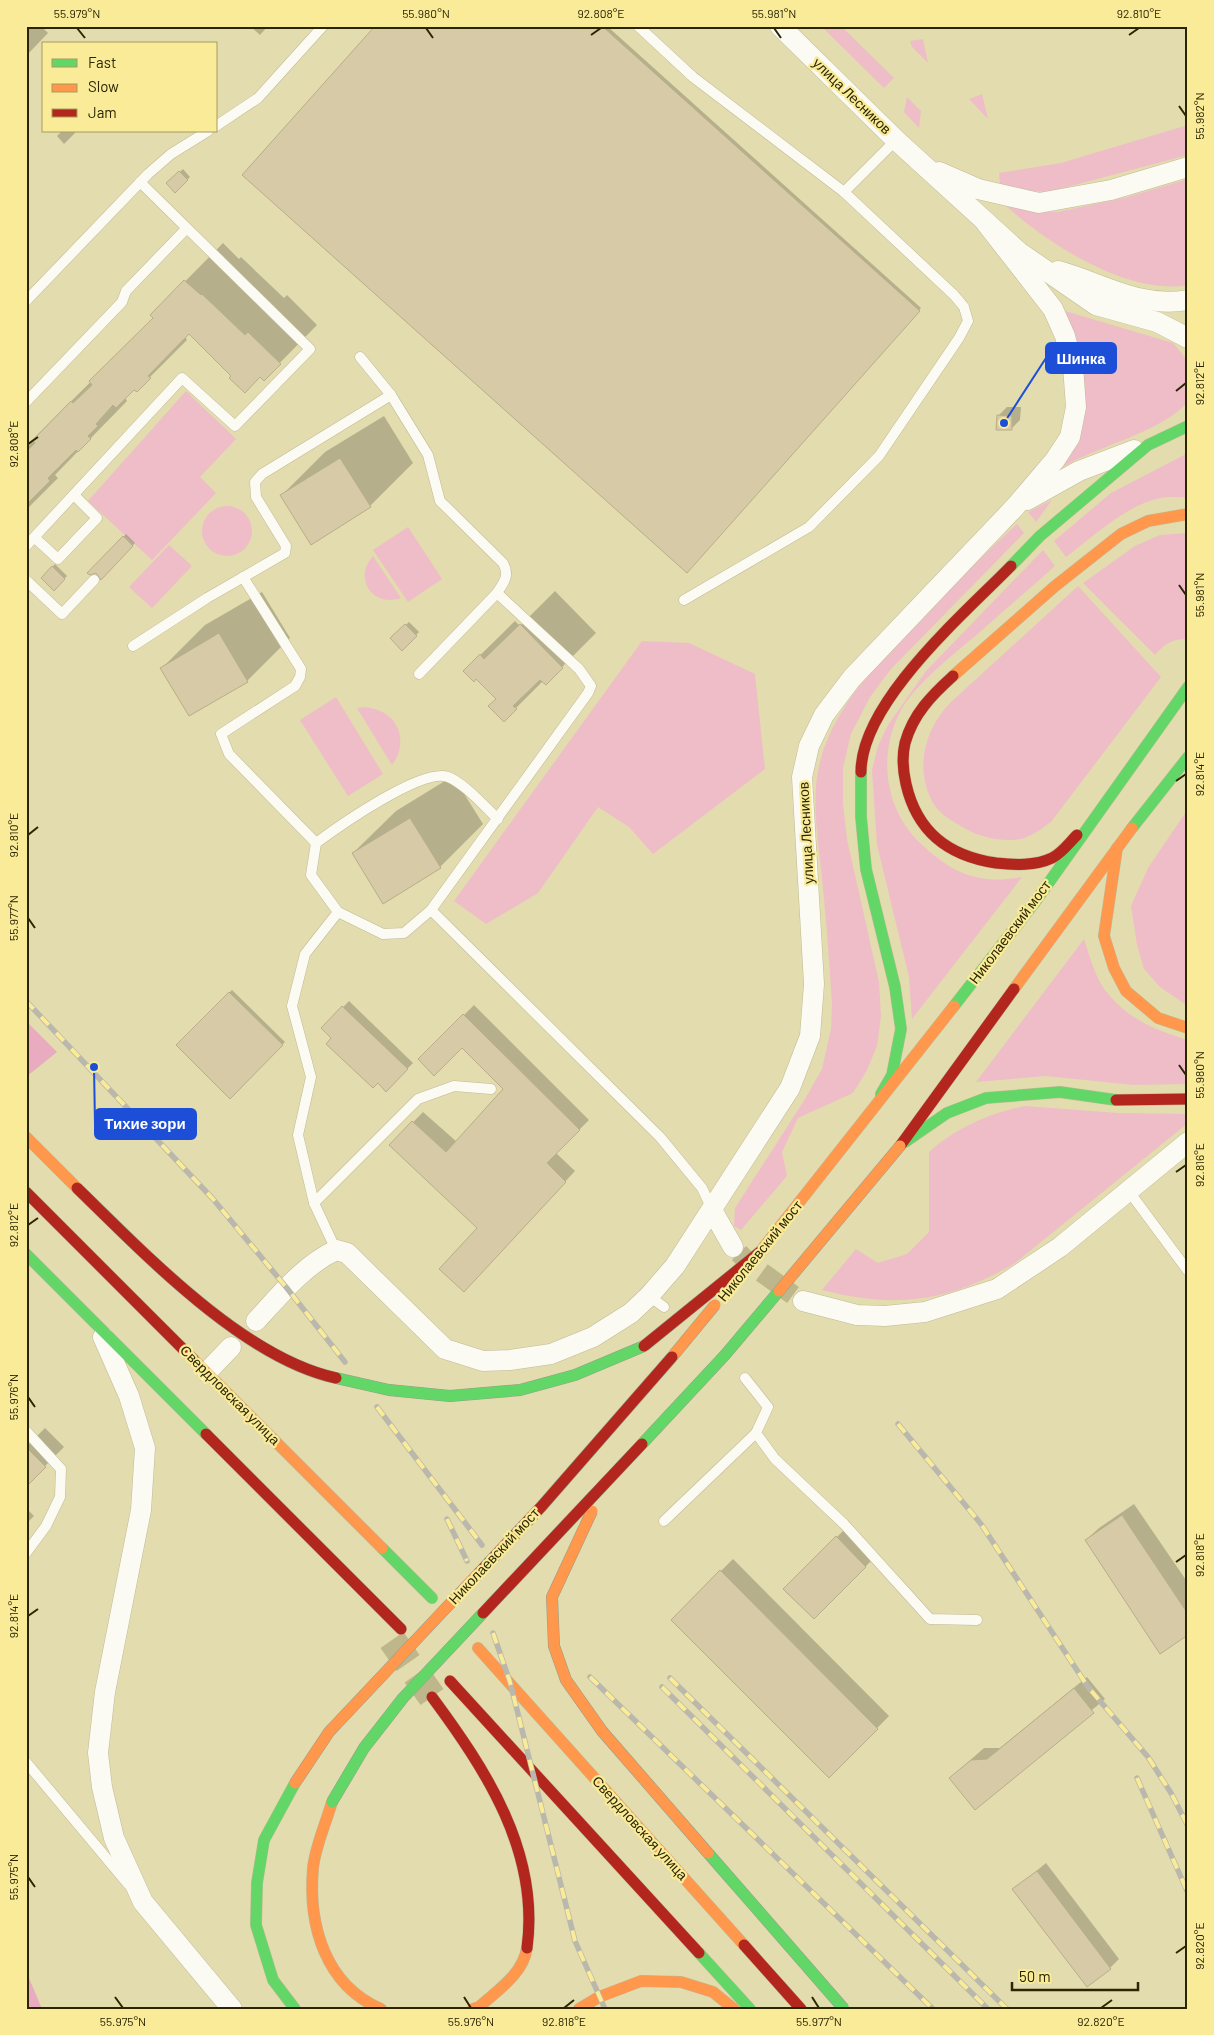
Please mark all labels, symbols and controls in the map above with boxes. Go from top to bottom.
text: 55.979°N [54,6,100,20]
text: 55.980°N [402,6,450,20]
text: 92.808°E [577,6,625,20]
text: 55.981°N [752,6,796,20]
text: 92.810°E [1117,6,1161,20]
legend [42,42,218,132]
text: Fast [88,53,116,71]
street label: улица Лесников [810,54,895,137]
text: Slow [88,77,119,95]
text: 55.982°N [1192,92,1206,140]
text: Jam [88,103,117,121]
callout: Шинка [1046,343,1116,373]
text: Шинка [1056,349,1106,367]
text: 92.812°E [1192,361,1206,405]
text: 92.808°E [6,420,20,468]
text: 55.981°N [1192,573,1206,617]
text: 92.814°E [1192,752,1206,796]
street label: улица Лесников [794,781,817,885]
text: 92.810°E [6,813,20,857]
street label: Николаевский мост [965,876,1054,987]
text: 55.977°N [6,895,20,941]
text: 55.980°N [1192,1051,1206,1099]
callout: Тихие зори [95,1109,196,1139]
text: Тихие зори [104,1114,186,1132]
text: 92.816°E [1192,1143,1206,1187]
street label: Николаевский мост [714,1196,806,1305]
text: 92.812°E [6,1203,20,1247]
street label: Свердловская улица [177,1341,284,1448]
text: 55.976°N [6,1374,20,1420]
street label: Николаевский мост [445,1504,543,1607]
text: 92.818°E [1192,1533,1206,1577]
text: 92.814°E [6,1594,20,1638]
street label: Свердловская улица [589,1772,692,1883]
text: 55.975°N [6,1854,20,1900]
text: 92.820°E [1192,1922,1206,1970]
scale bar [1012,1960,1138,1992]
text: 50 m [1019,1967,1051,1985]
text: 55.975°N [100,2014,146,2028]
text: 55.976°N [448,2014,494,2028]
text: 92.818°E [542,2014,586,2028]
text: 55.977°N [796,2014,842,2028]
text: 92.820°E [1077,2014,1125,2028]

